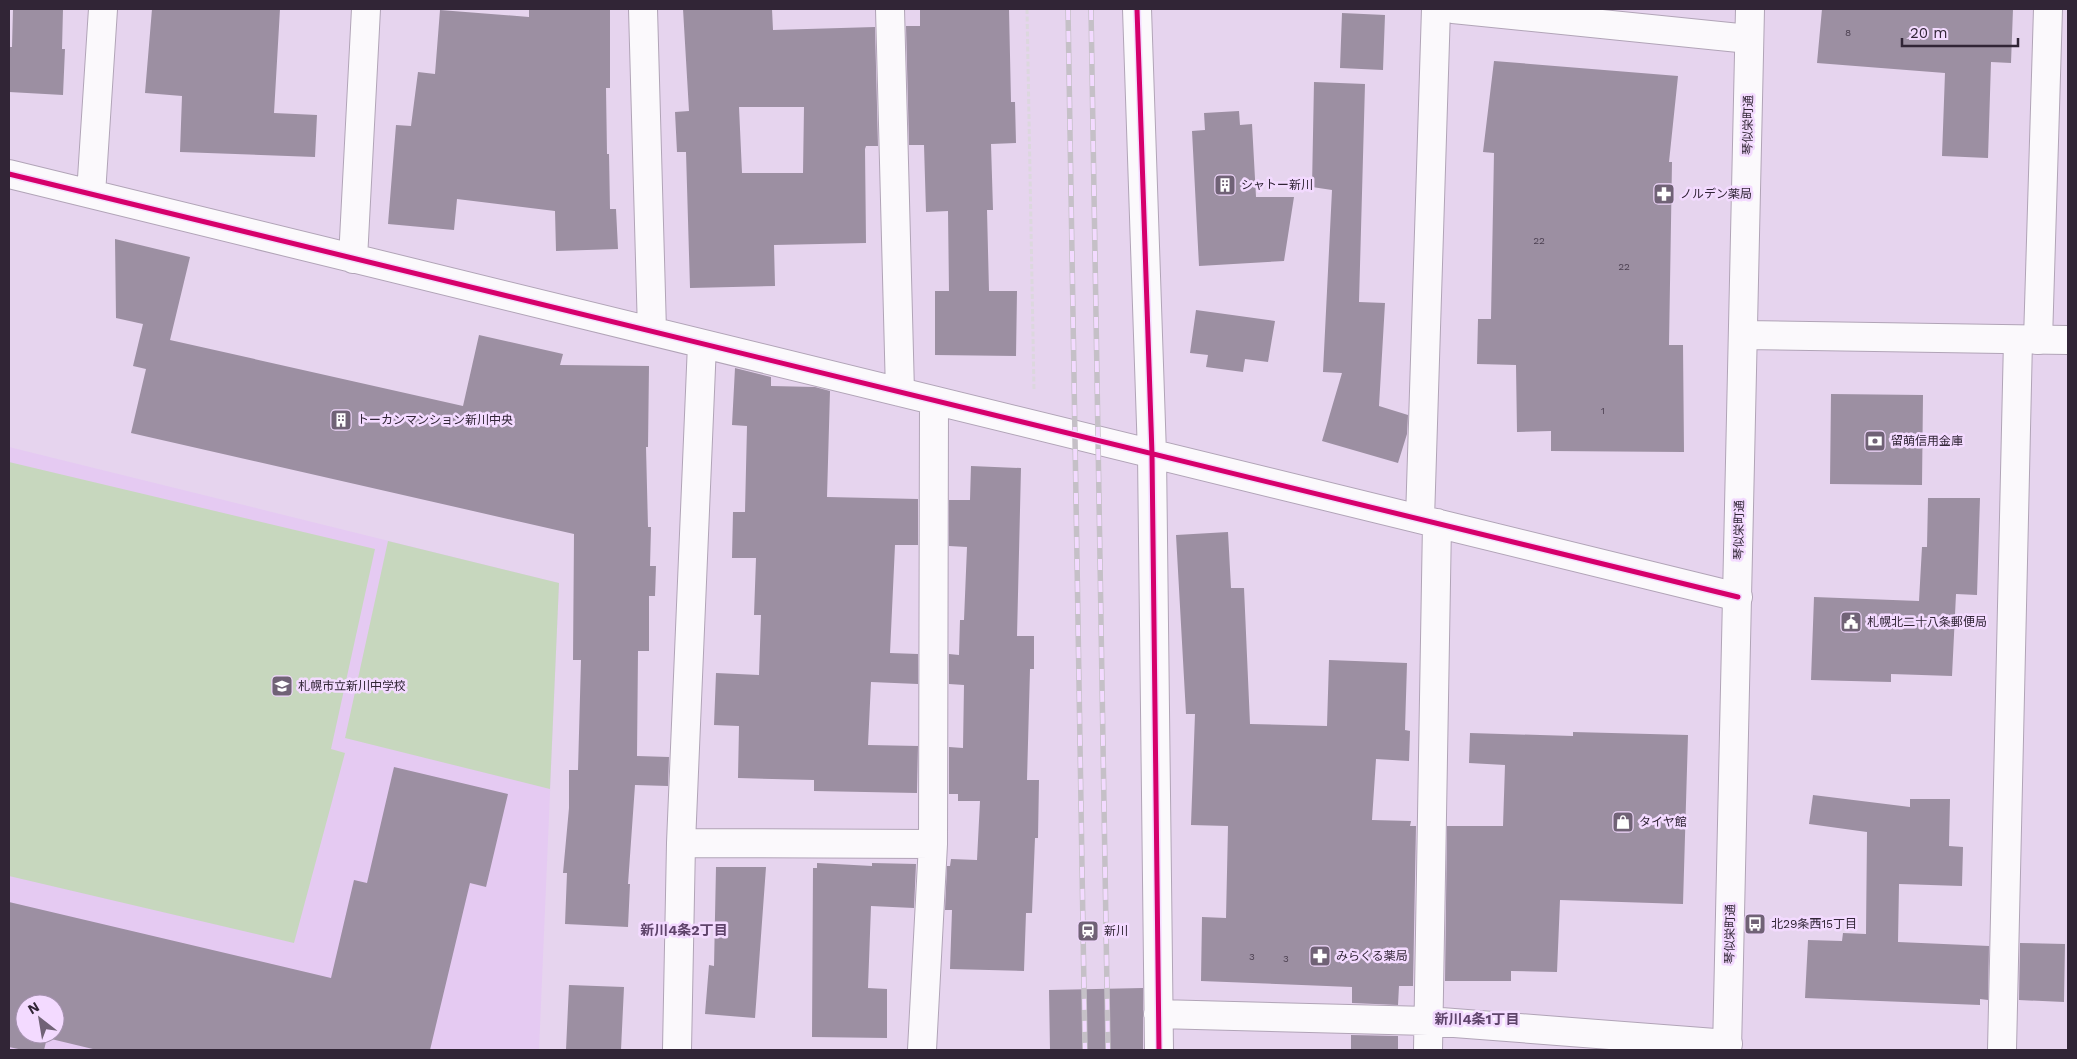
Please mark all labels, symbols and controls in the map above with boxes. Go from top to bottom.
scale bar [1902,15,2018,47]
text: 20 m [1910,24,1948,42]
house number: 8 [1845,27,1851,38]
street label: 琴似栄町通 [1740,95,1756,155]
building icon: シャトー新川 [1213,173,1237,197]
place label: シャトー新川 [1241,178,1313,192]
pharmacy icon: ノルデン薬局 [1652,182,1676,206]
place label: ノルデン薬局 [1680,187,1752,201]
house number: 22 [1533,235,1545,246]
house number: 22 [1618,261,1630,272]
house number: 1 [1601,405,1605,416]
building icon: トーカンマンション新川中央 [329,408,353,432]
place label: トーカンマンション新川中央 [357,413,513,427]
bank icon: 留萌信用金庫 [1863,429,1887,453]
place label: 留萌信用金庫 [1891,434,1963,448]
street label: 琴似栄町通 [1731,500,1747,560]
public building icon: 札幌北二十八条郵便局 [1839,610,1863,634]
place label: 札幌北二十八条郵便局 [1867,615,1987,629]
school or university icon: 札幌市立新川中学校 [270,674,294,698]
place label: 札幌市立新川中学校 [298,679,406,693]
shop icon: タイヤ館 [1611,810,1635,834]
place label: タイヤ館 [1639,815,1687,829]
street label: 琴似栄町通 [1722,904,1738,964]
bus stop icon: 北29条西15丁目 [1743,912,1767,936]
place label: 北29条西15丁目 [1771,917,1857,931]
station icon: 新川 [1076,919,1100,943]
district label: 新川4条2丁目 [640,922,728,938]
place label: 新川 [1104,924,1128,938]
pharmacy icon: みらくる薬局 [1308,944,1332,968]
place label: みらくる薬局 [1336,949,1408,963]
house number: 3 [1249,951,1255,962]
house number: 3 [1283,953,1289,964]
north arrow [15,994,65,1044]
text: N [25,998,42,1017]
district label: 新川4条1丁目 [1434,1011,1520,1027]

